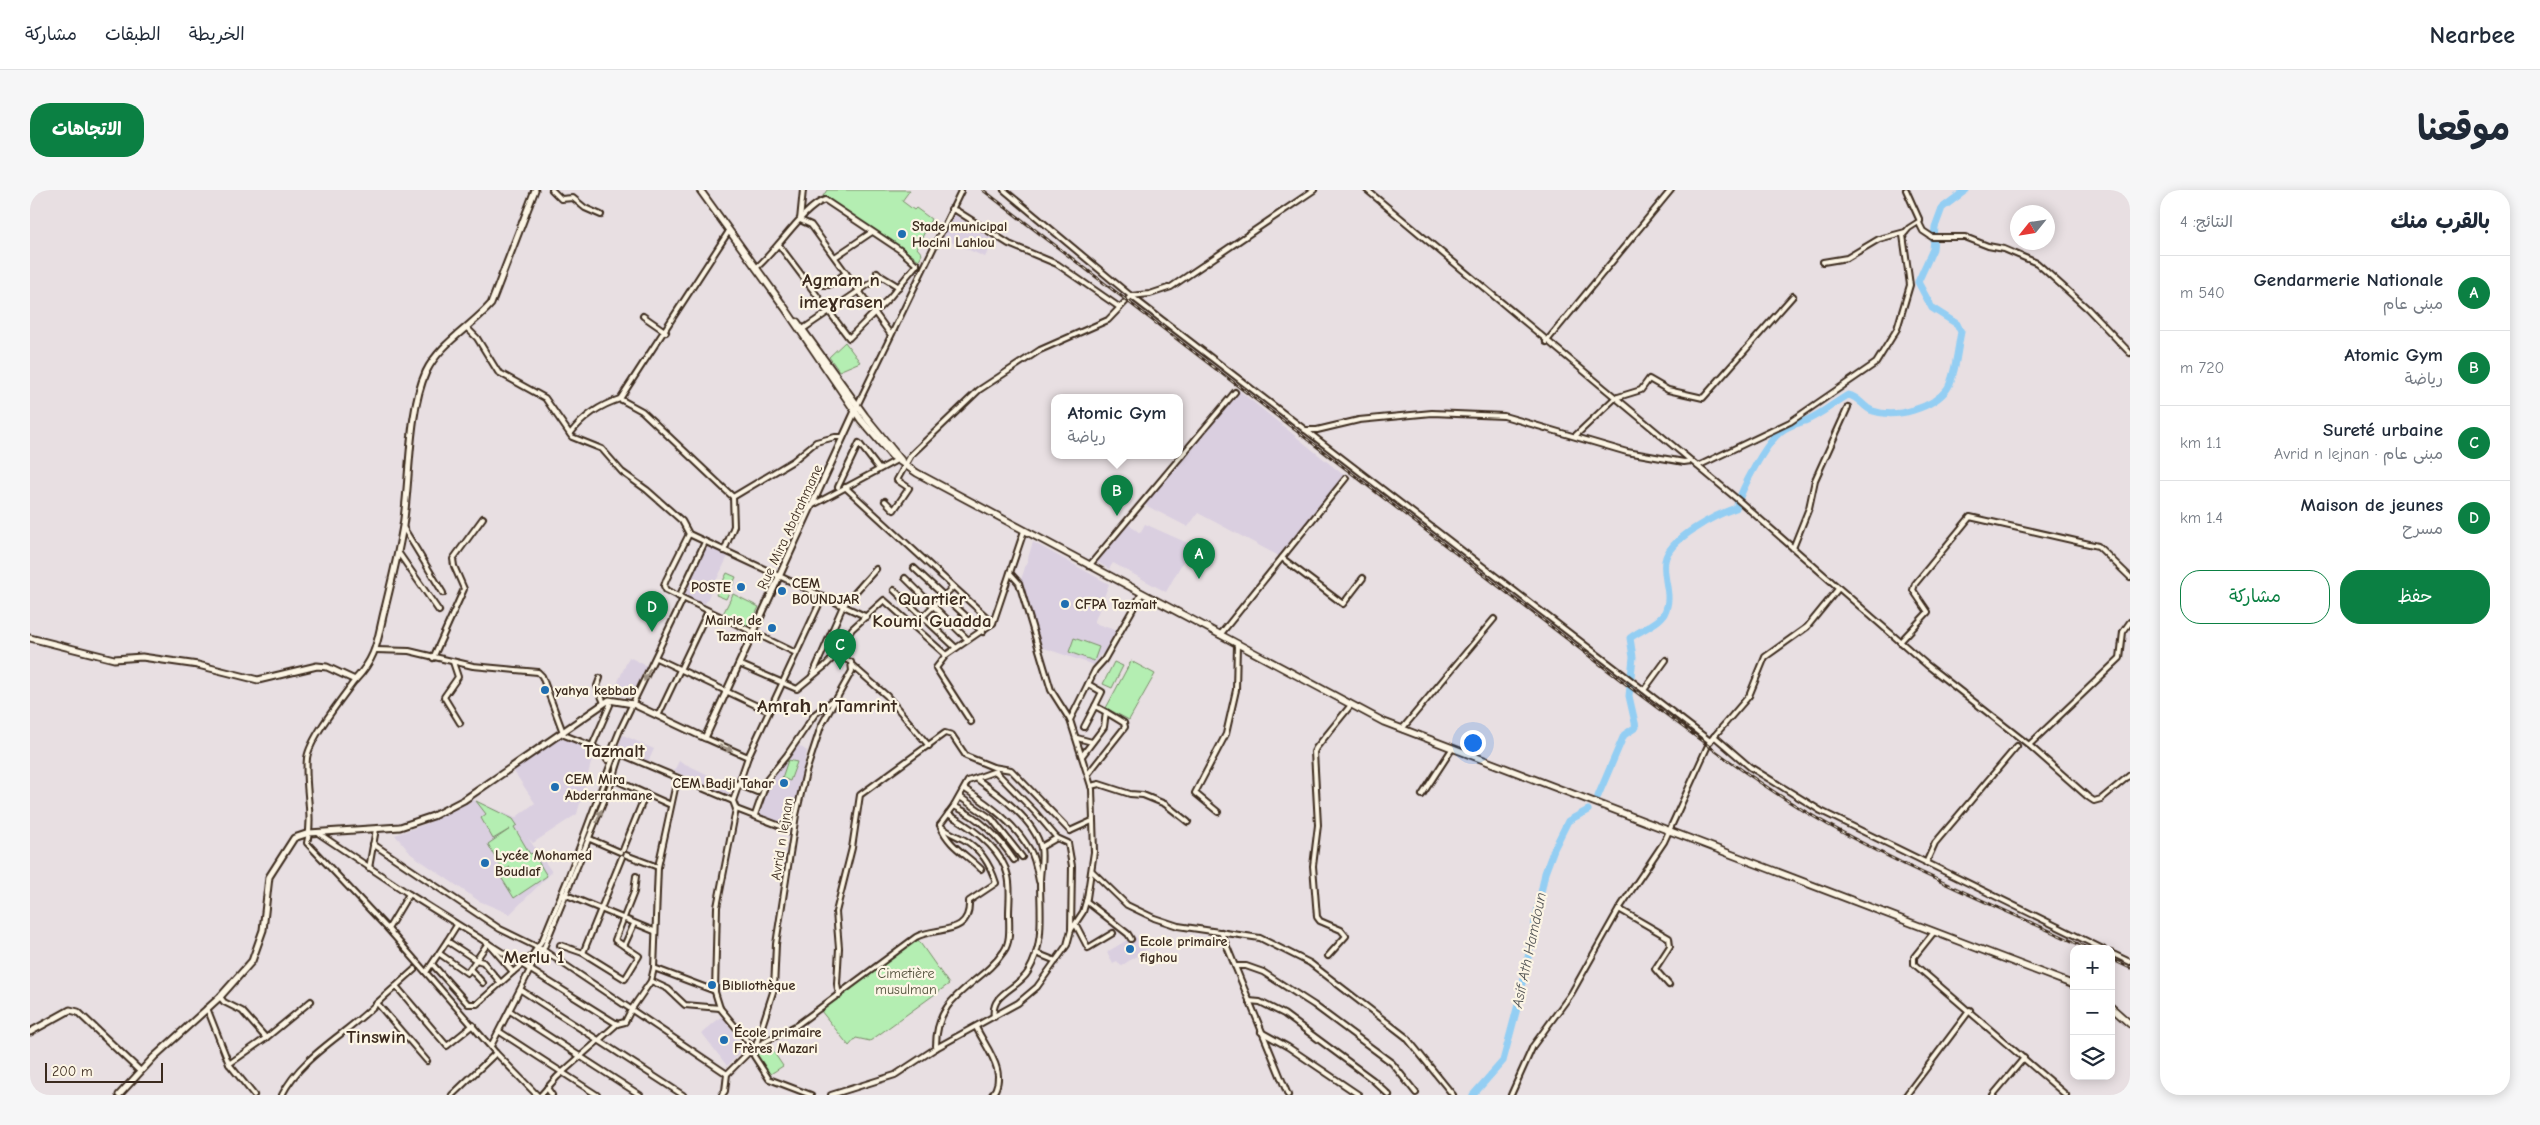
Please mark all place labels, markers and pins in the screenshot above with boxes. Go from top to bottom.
place label: Stade municipal Hocini Lahlou [912,218,1007,251]
marker: Stade municipal Hocini Lahlou [896,228,908,240]
pin: B [1101,475,1133,516]
pin: A [1183,538,1215,579]
place label: CEM BOUNDJAR [792,575,859,608]
place label: POSTE [691,579,732,596]
marker: POSTE [735,581,747,593]
marker: CEM BOUNDJAR [776,585,788,597]
pin: D [636,591,668,632]
place label: CFPA Tazmalt [1075,596,1157,613]
marker: CFPA Tazmalt [1059,598,1071,610]
place label: Mairie de Tazmalt [705,612,762,645]
marker: Mairie de Tazmalt [766,622,778,634]
pin: C [824,629,856,670]
place label: yahya kebbab [555,682,637,699]
marker: yahya kebbab [539,684,551,696]
place label: CEM Mira Abderrahmane [565,771,652,804]
place label: CEM Badji Tahar [673,775,774,792]
marker: CEM Badji Tahar [778,777,790,789]
marker: CEM Mira Abderrahmane [549,781,561,793]
place label: Lycée Mohamed Boudiaf [495,847,592,880]
marker: Lycée Mohamed Boudiaf [479,857,491,869]
place label: Ecole primaire fighou [1139,933,1227,966]
marker: Ecole primaire fighou [1124,943,1136,955]
place label: Bibliothèque [722,977,795,994]
marker: Bibliothèque [706,979,718,991]
place label: École primaire Frères Mazari [734,1024,821,1057]
marker: École primaire Frères Mazari [718,1034,730,1046]

